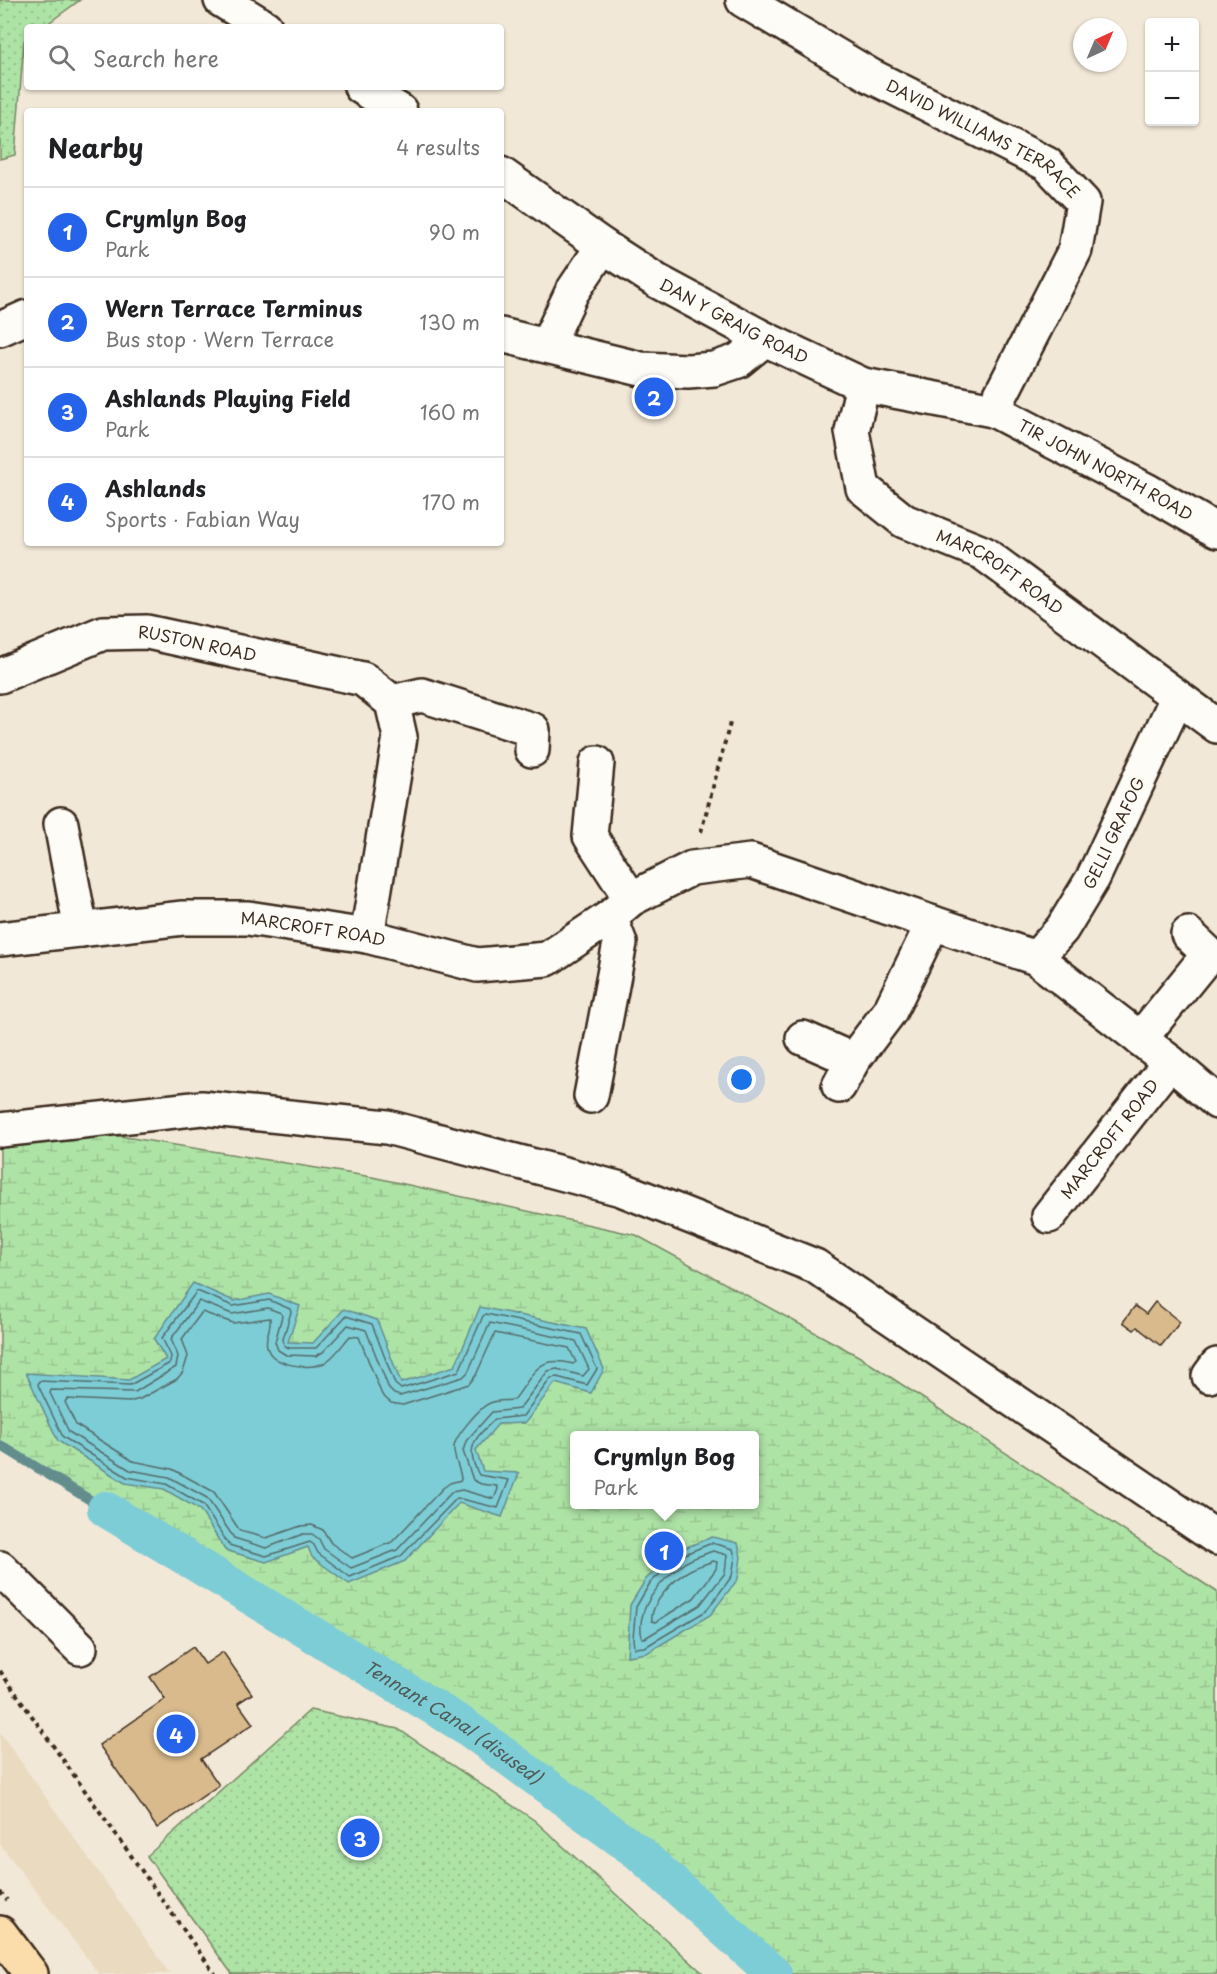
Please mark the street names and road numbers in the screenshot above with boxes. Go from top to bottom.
street label: DAVID WILLIAMS TERRACE [882,73,1086,203]
street label: DAN Y GRAIG ROAD [656,272,813,369]
street label: TIR JOHN NORTH ROAD [1014,412,1198,526]
street label: MARCROFT ROAD [933,522,1069,620]
street label: RUSTON ROAD [138,619,259,667]
street label: GELLI GRAFOG [1076,773,1149,893]
street label: MARCROFT ROAD [241,905,388,951]
street label: MARCROFT ROAD [1054,1073,1163,1203]

